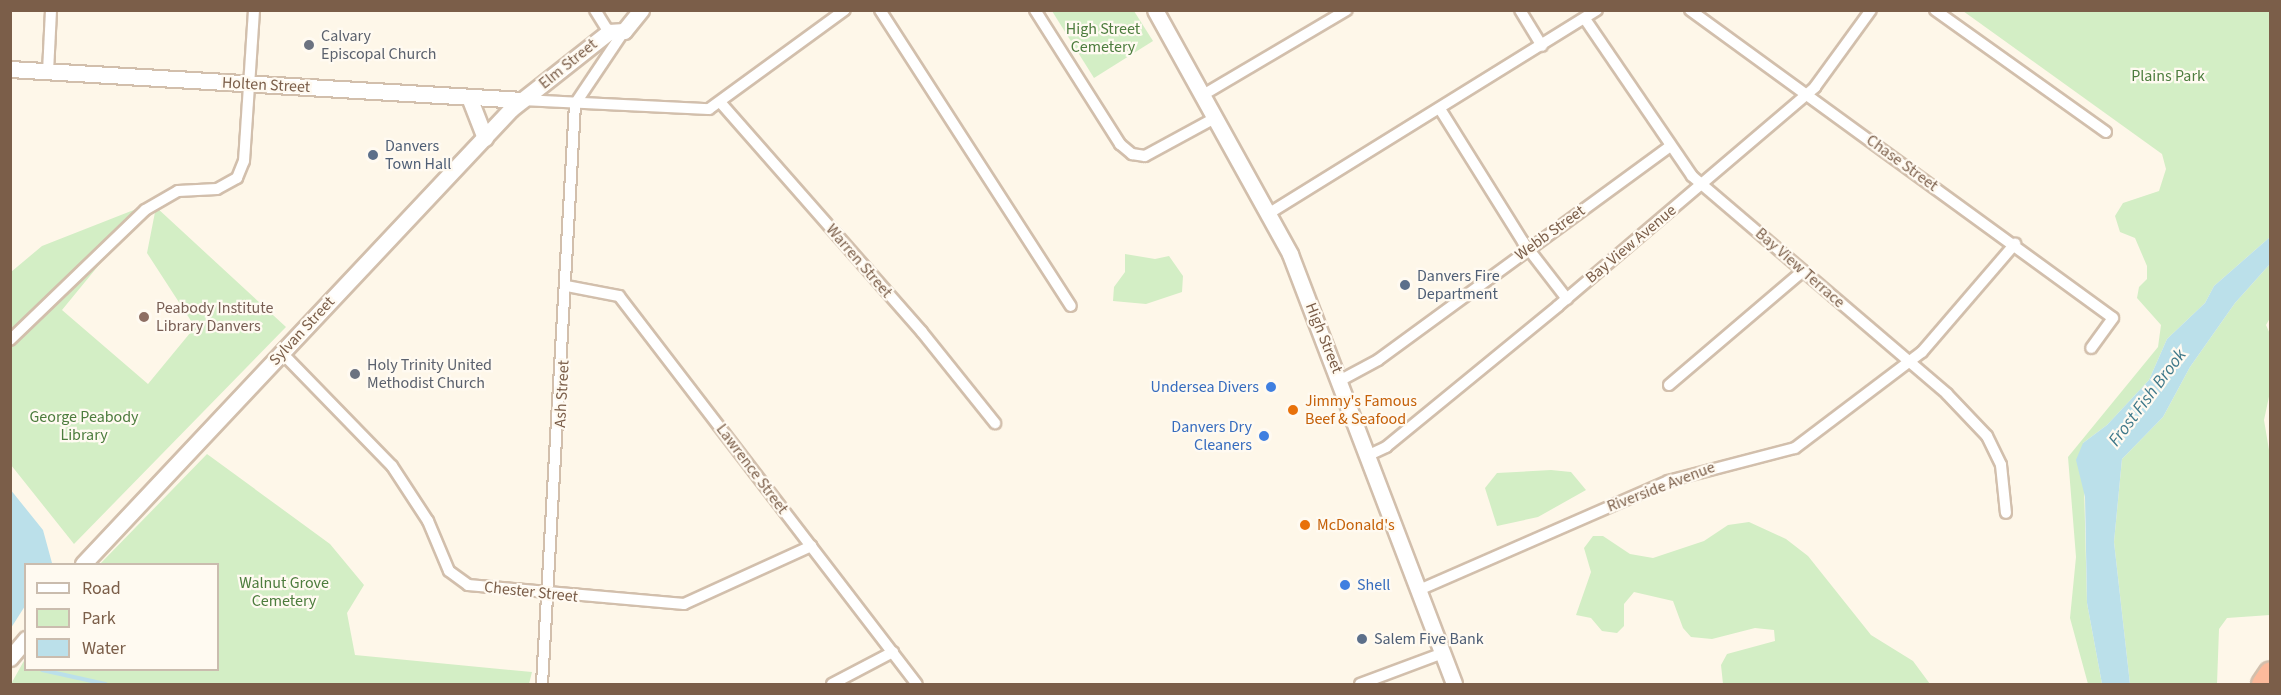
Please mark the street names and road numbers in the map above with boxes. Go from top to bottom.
street label: Elm Street [535,35,601,93]
street label: Holten Street [221,73,311,97]
street label: Chase Street [1862,131,1942,195]
street label: Webb Street [1511,201,1589,265]
street label: Bay View Avenue [1582,201,1680,287]
street label: Warren Street [822,220,896,302]
street label: Bay View Terrace [1751,224,1849,312]
street label: Sylvan Street [265,293,339,369]
street label: High Street [1301,300,1347,376]
street label: Ash Street [551,360,573,428]
street label: Lawrence Street [712,420,792,518]
street label: Riverside Avenue [1604,458,1718,516]
street label: Chester Street [483,578,579,606]

